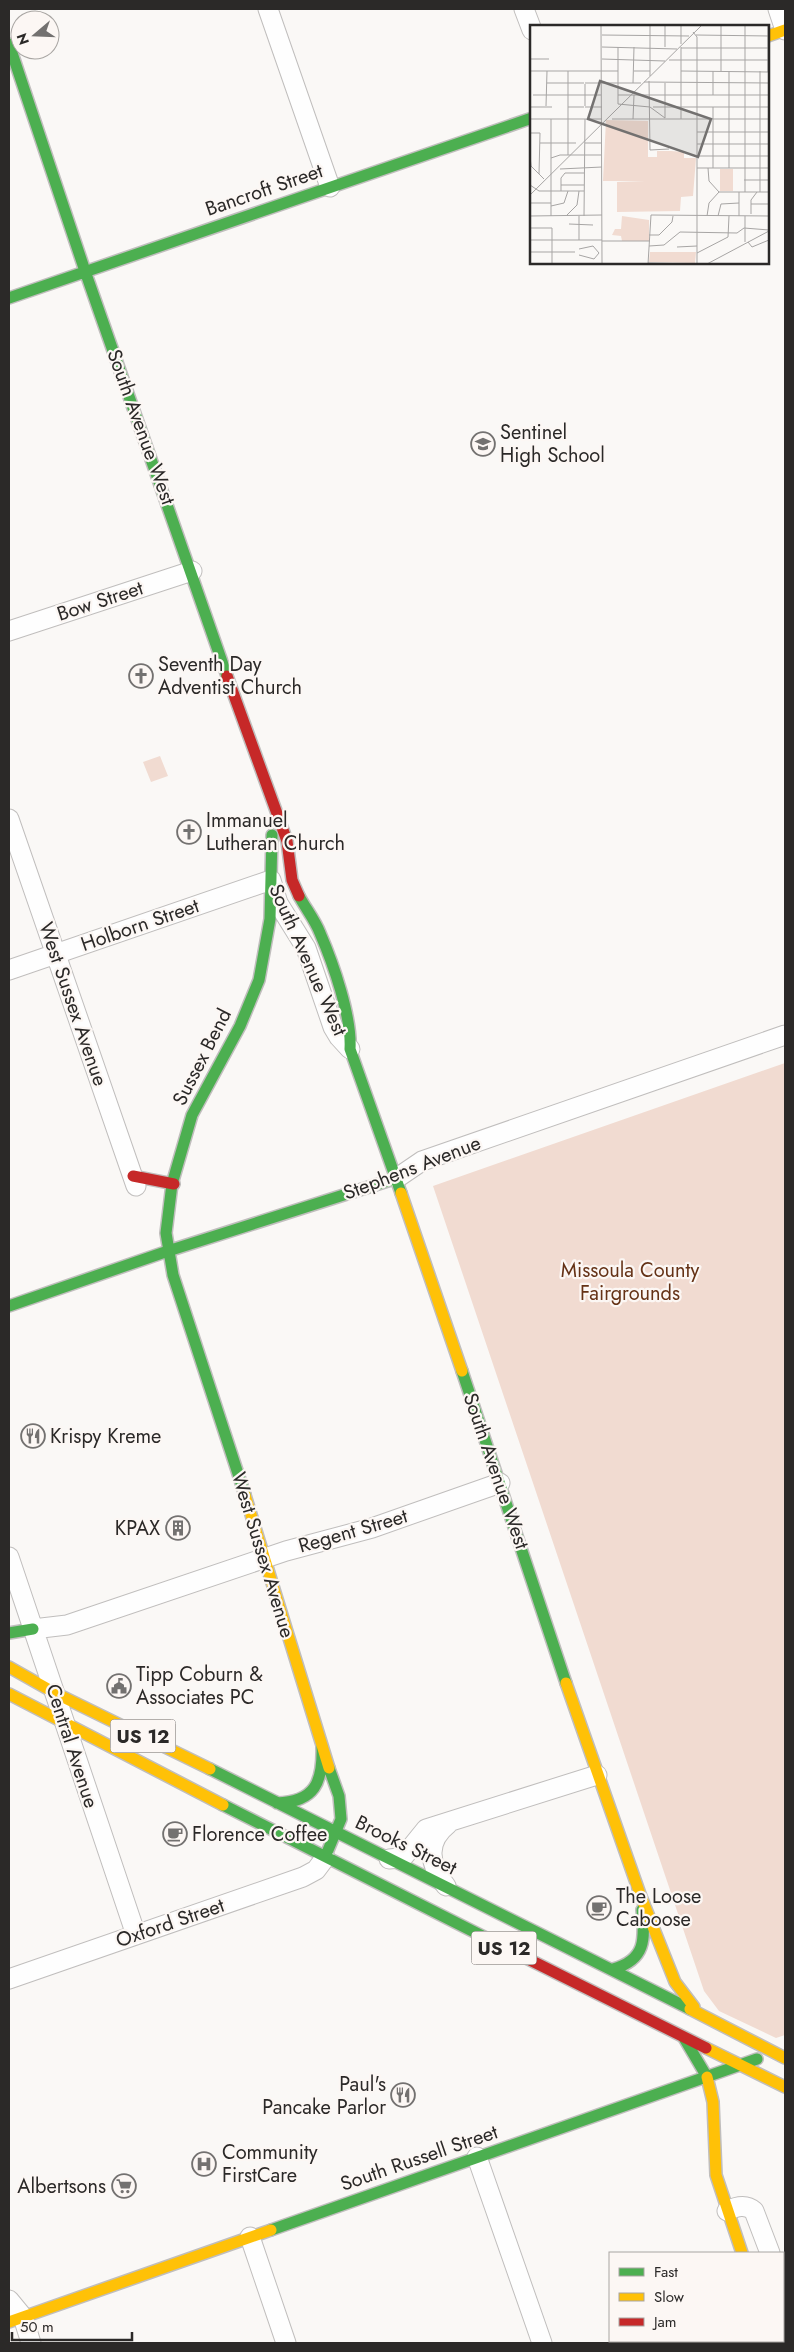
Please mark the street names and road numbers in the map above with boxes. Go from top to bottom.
street label: Bancroft Street [201,156,327,224]
street label: South Avenue West [99,345,183,509]
street label: Bow Street [53,573,147,629]
street label: South Avenue West [262,879,355,1041]
street label: Holborn Street [77,891,203,959]
street label: West Sussex Avenue [31,918,115,1090]
street label: Sussex Bend [165,1003,239,1111]
street label: Stephens Avenue [339,1128,485,1208]
street label: South Avenue West [456,1389,536,1553]
street label: West Sussex Avenue [224,1469,302,1641]
street label: Regent Street [295,1502,411,1560]
street label: Central Avenue [38,1680,106,1812]
road number: US 12 [110,1720,176,1752]
street label: Brooks Street [350,1808,462,1882]
street label: Oxford Street [112,1891,228,1955]
road number: US 12 [472,1932,536,1965]
street label: South Russell Street [336,2117,502,2199]

